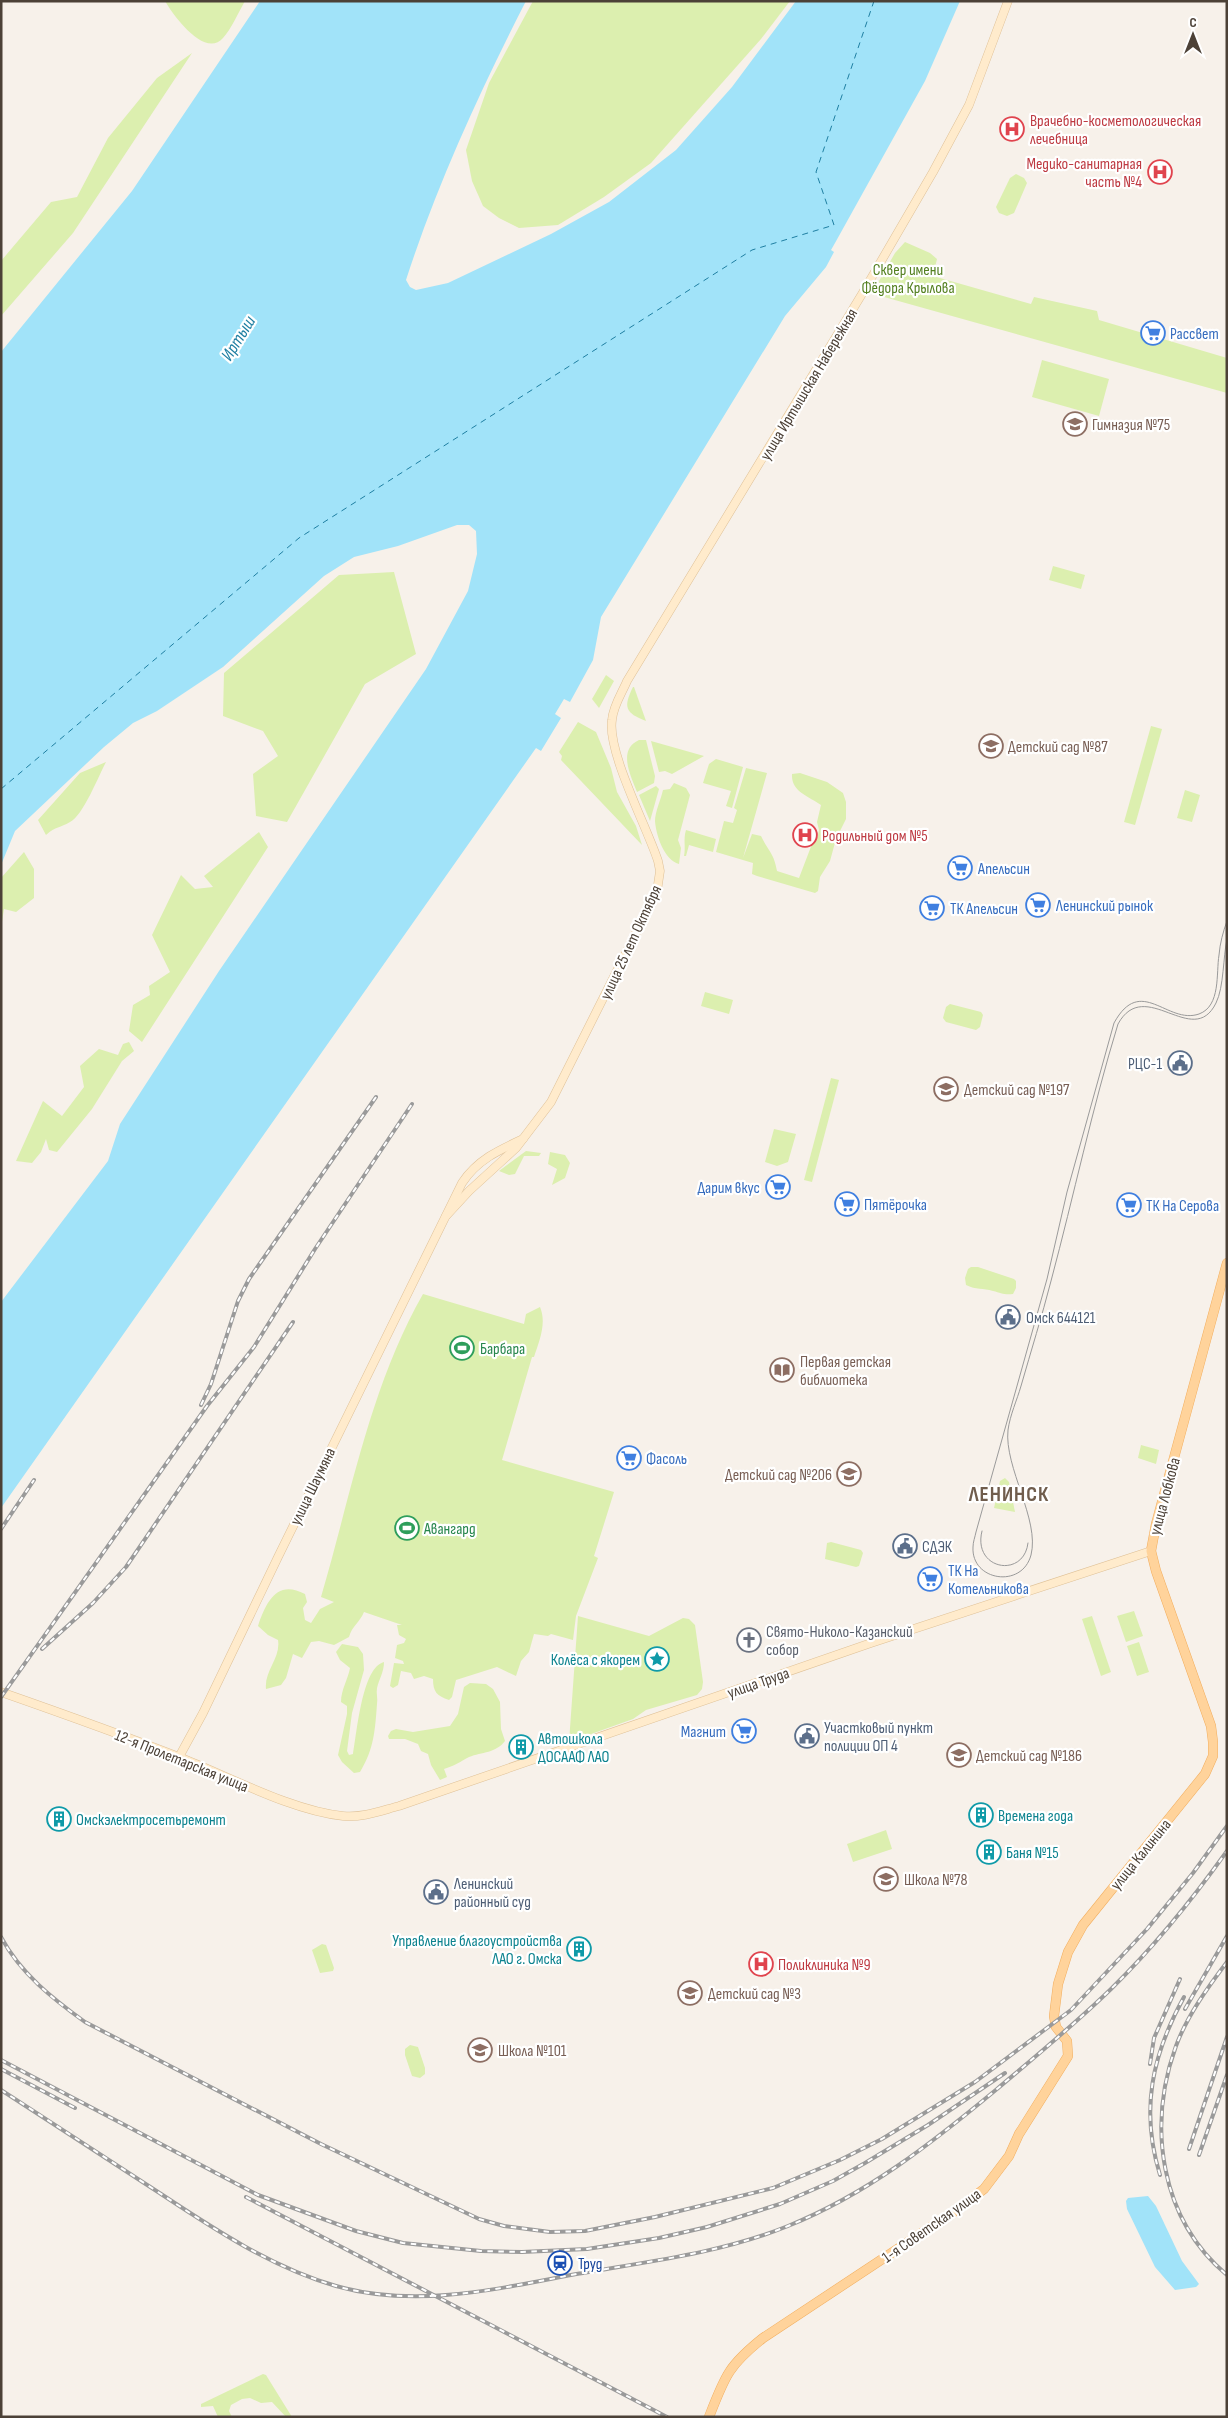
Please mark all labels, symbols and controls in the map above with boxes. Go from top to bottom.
north arrow [1168,10,1218,60]
text: С [1189,14,1197,31]
place label: Врачебно-косметологическая лечебница [1030,112,1201,149]
hospital icon: Врачебно-косметологическая лечебница [999,116,1025,142]
place label: Медико-санитарная часть №4 [1026,155,1142,192]
hospital icon: Медико-санитарная часть №4 [1147,159,1173,185]
park label: Сквер имени Фёдора Крылова [861,261,955,298]
street label: улица Иртышская Набережная [756,306,862,464]
water label: Иртыш [217,312,260,365]
supermarket icon: Рассвет [1140,320,1166,346]
place label: Рассвет [1170,325,1219,344]
school or university icon: Гимназия №75 [1062,411,1088,437]
place label: Гимназия №75 [1092,416,1170,435]
school or university icon: Детский сад №87 [978,733,1004,759]
place label: Детский сад №87 [1008,738,1108,757]
hospital icon: Родильный дом №5 [792,822,818,848]
place label: Родильный дом №5 [822,827,928,846]
supermarket icon: Апельсин [947,855,973,881]
place label: Апельсин [977,860,1030,879]
street label: улица 25 лет Октября [596,882,666,1003]
supermarket icon: Ленинский рынок [1025,892,1051,918]
supermarket icon: ТК Апельсин [919,895,945,921]
place label: Ленинский рынок [1055,897,1154,916]
place label: ТК Апельсин [950,900,1018,919]
public building icon: РЦС-1 [1167,1050,1193,1076]
place label: РЦС-1 [1128,1055,1162,1074]
school or university icon: Детский сад №197 [933,1076,959,1102]
place label: Детский сад №197 [964,1081,1070,1100]
supermarket icon: Дарим вкус [765,1174,791,1200]
place label: Дарим вкус [697,1179,760,1198]
supermarket icon: Пятёрочка [834,1191,860,1217]
supermarket icon: ТК На Серова [1116,1192,1142,1218]
place label: Пятёрочка [864,1196,927,1215]
place label: ТК На Серова [1146,1197,1219,1216]
public building icon: Омск 644121 [995,1304,1021,1330]
place label: Омск 644121 [1026,1309,1096,1328]
sports icon: Барбара [449,1335,475,1361]
place label: Барбара [480,1340,525,1359]
place label: Первая детская библиотека [800,1353,891,1390]
library icon: Первая детская библиотека [769,1357,795,1383]
street label: улица Шаумяна [286,1445,340,1529]
supermarket icon: Фасоль [616,1445,642,1471]
place label: Фасоль [646,1450,687,1469]
street label: улица Лобкова [1146,1456,1185,1537]
school or university icon: Детский сад №206 [836,1461,862,1487]
place label: Детский сад №206 [725,1466,832,1485]
district label: ЛЕНИНСК [968,1482,1049,1507]
sports icon: Авангард [394,1515,420,1541]
place label: Авангард [423,1520,476,1539]
public building icon: СДЭК [892,1533,918,1559]
place label: СДЭК [922,1538,953,1557]
place label: ТК На Котельникова [948,1562,1029,1599]
supermarket icon: ТК На Котельникова [917,1566,943,1592]
place label: Свято-Николо-Казанский собор [766,1623,913,1660]
church icon: Свято-Николо-Казанский собор [736,1627,762,1653]
place icon: Колёса с якорем [644,1646,670,1672]
place label: Колёса с якорем [551,1651,640,1670]
street label: улица Труда [725,1664,792,1703]
supermarket icon: Магнит [731,1718,757,1744]
place label: Участковый пункт полиции ОП 4 [824,1719,933,1756]
place label: Магнит [681,1723,726,1742]
public building icon: Участковый пункт полиции ОП 4 [794,1723,820,1749]
street label: 12-я Пролетарская улица [112,1726,251,1797]
place label: Автошкола ДОСААФ ЛАО [537,1730,610,1767]
building icon: Автошкола ДОСААФ ЛАО [508,1734,534,1760]
school or university icon: Детский сад №186 [946,1742,972,1768]
place label: Детский сад №186 [976,1747,1082,1766]
building icon: Времена года [968,1802,994,1828]
building icon: Омскэлектросетьремонт [46,1806,72,1832]
place label: Времена года [998,1807,1073,1826]
place label: Омскэлектросетьремонт [76,1811,226,1830]
street label: улица Калинина [1107,1816,1175,1894]
building icon: Баня №15 [976,1839,1002,1865]
place label: Баня №15 [1006,1844,1059,1863]
school or university icon: Школа №78 [873,1866,899,1892]
place label: Школа №78 [904,1871,967,1890]
place label: Ленинский районный суд [453,1875,531,1912]
public building icon: Ленинский районный суд [423,1879,449,1905]
place label: Управление благоустройства ЛАО г. Омска [392,1932,562,1969]
building icon: Управление благоустройства ЛАО г. Омска [566,1936,592,1962]
hospital icon: Поликлиника №9 [748,1951,774,1977]
place label: Поликлиника №9 [778,1956,871,1975]
school or university icon: Детский сад №3 [677,1980,703,2006]
place label: Детский сад №3 [708,1985,801,2004]
school or university icon: Школа №101 [467,2037,493,2063]
place label: Школа №101 [498,2042,567,2061]
street label: 1-я Советская улица [879,2185,985,2267]
station icon: Труд [547,2250,573,2276]
place label: Труд [578,2255,602,2274]

